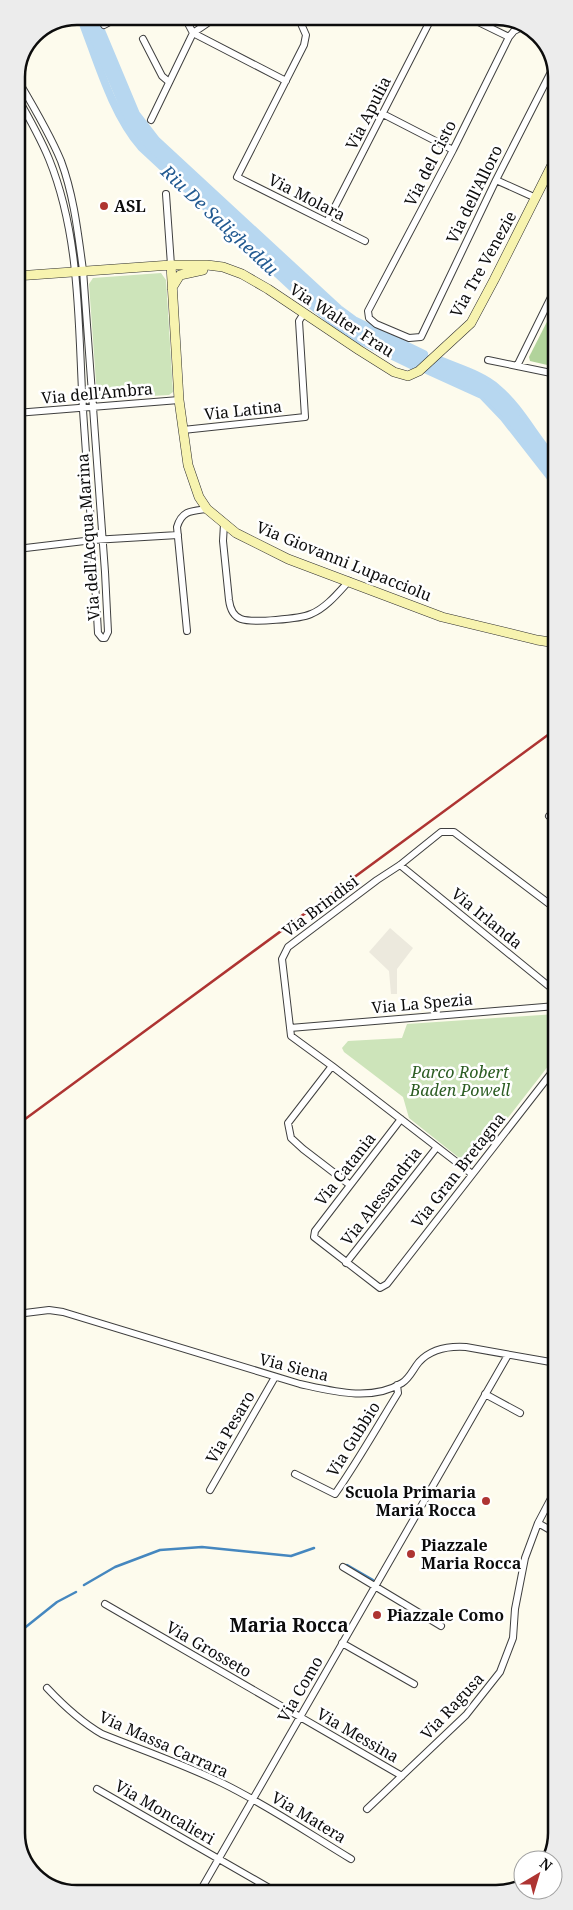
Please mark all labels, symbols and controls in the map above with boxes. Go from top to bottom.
street label: Via Apulia [340,73,396,153]
street label: Via del Cisto [399,116,461,210]
street label: Via dell'Alloro [441,141,507,247]
water label: Riu De Saligheddu [156,159,284,281]
street label: Via Molara [265,168,349,226]
place label: ASL [114,195,146,217]
marker: ASL [98,200,110,212]
street label: Via Tre Venezie [445,207,521,321]
street label: Via Walter Frau [286,278,398,362]
street label: Via dell'Ambra [40,377,154,409]
street label: Via Latina [203,395,283,425]
street label: Via dell'Acqua Marina [71,453,105,621]
street label: Via Giovanni Lupacciolu [253,516,435,606]
street label: Via Brindisi [278,870,362,942]
street label: Via Irlanda [447,883,527,953]
street label: Via La Spezia [370,988,474,1018]
park label: Parco Robert Baden Powell [409,1061,510,1101]
street label: Via Gran Bretagna [406,1108,510,1232]
street label: Via Catania [310,1128,380,1210]
street label: Via Alessandria [336,1142,426,1250]
street label: Via Siena [257,1348,331,1386]
street label: Via Pesaro [200,1387,260,1467]
street label: Via Gubbio [321,1397,385,1481]
place label: Scuola Primaria Maria Rocca [345,1481,476,1521]
marker: Scuola Primaria Maria Rocca [480,1495,492,1507]
place label: Piazzale Maria Rocca [421,1534,522,1574]
marker: Piazzale Maria Rocca [405,1548,417,1560]
place label: Piazzale Como [387,1604,504,1626]
marker: Piazzale Como [371,1609,383,1621]
district label: Maria Rocca [229,1612,349,1638]
street label: Via Grosseto [162,1616,256,1682]
street label: Via Como [272,1652,328,1726]
street label: Via Ragusa [415,1668,489,1744]
street label: Via Messina [313,1703,403,1767]
street label: Via Massa Carrara [96,1706,232,1782]
street label: Via Moncalieri [111,1775,219,1849]
street label: Via Matera [268,1786,350,1848]
north arrow [513,1850,563,1900]
text: N [536,1853,557,1875]

